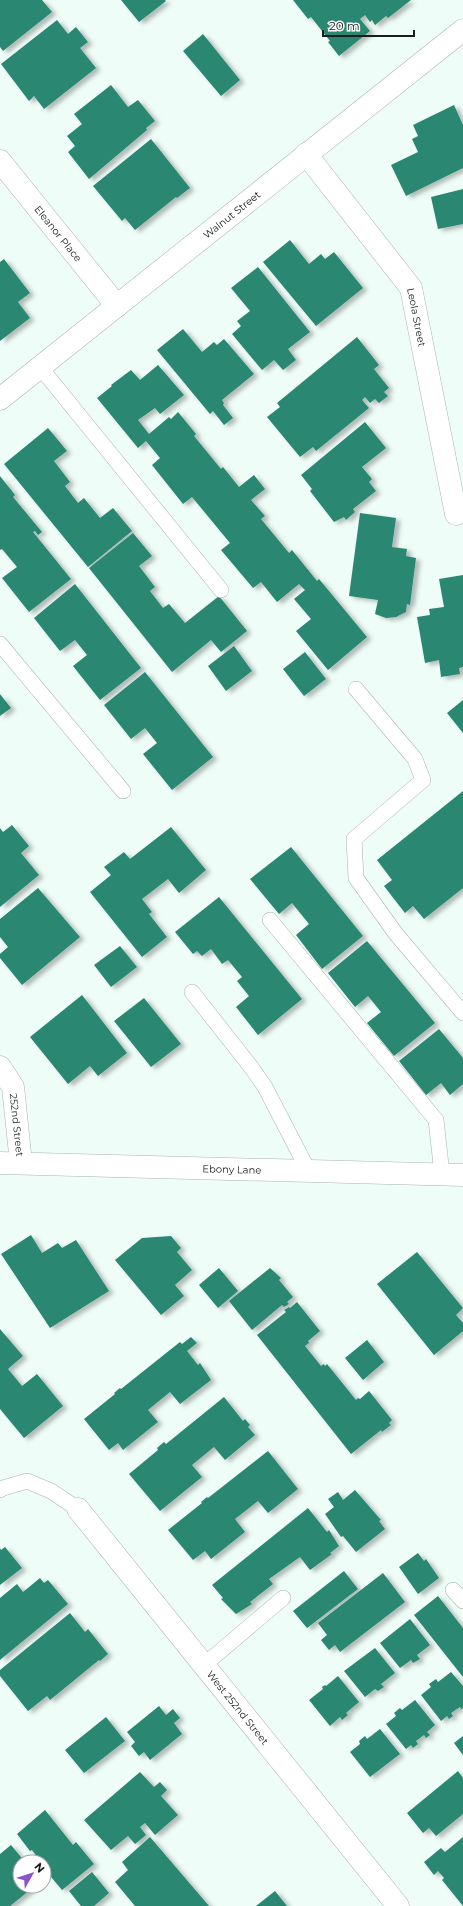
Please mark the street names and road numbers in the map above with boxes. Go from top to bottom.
street label: Walnut Street [201,188,263,242]
street label: Eleanor Place [32,203,85,264]
street label: Leola Street [404,287,429,348]
street label: 252nd Street [7,1093,26,1157]
street label: Ebony Lane [202,1162,262,1177]
street label: West 252nd Street [204,1668,271,1748]

